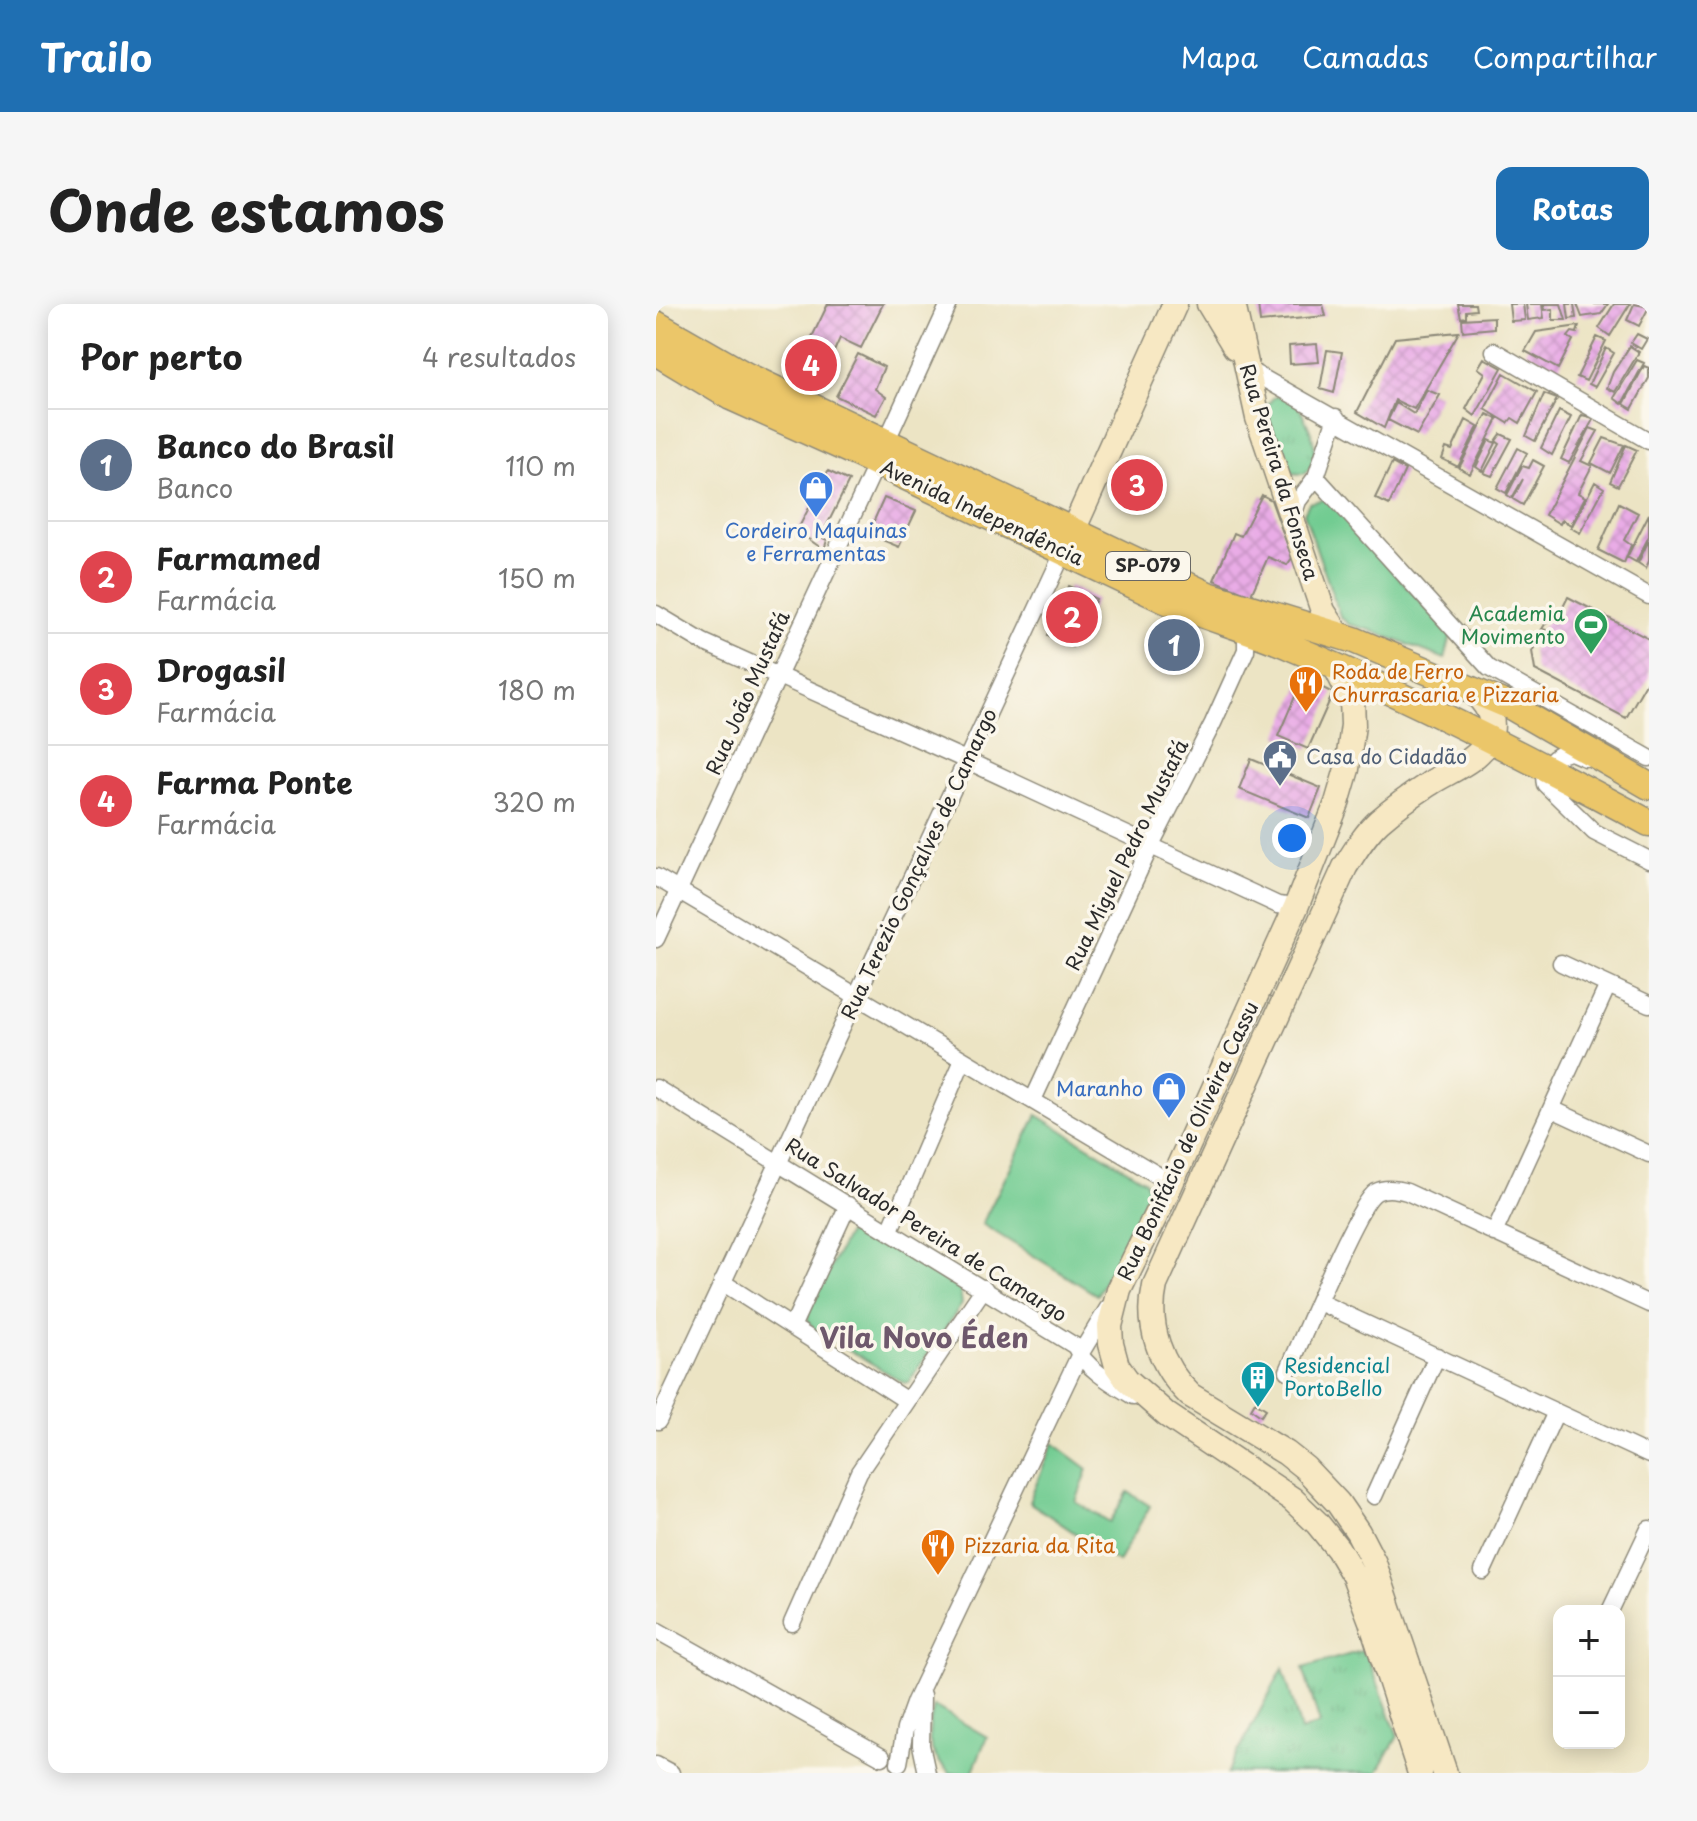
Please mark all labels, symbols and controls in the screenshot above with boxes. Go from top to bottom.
text: Trailo [40,28,152,85]
text: Mapa [1181,35,1258,78]
text: Camadas [1302,35,1429,78]
text: Compartilhar [1473,35,1657,78]
text: Onde estamos [48,166,445,251]
button: Rotas [1496,167,1649,250]
text: Por perto [80,330,242,382]
pin: 4 [785,335,837,395]
text: 4 resultados [422,337,576,376]
street label: Rua Pereira da Fonseca [1233,360,1327,584]
text: Banco do Brasil [156,423,394,468]
text: 1 [100,446,112,485]
text: 110 m [505,446,576,485]
street label: Avenida Independência [876,452,1090,573]
pin: 3 [1111,455,1163,515]
text: Banco [156,468,233,507]
shop icon: Cordeiro Maquinas e Ferramentas [797,469,835,519]
place label: Cordeiro Maquinas e Ferramentas [725,515,907,568]
text: Farmamed [156,535,321,580]
road number: SP-079 [1106,552,1190,580]
text: 2 [97,558,115,597]
text: 150 m [498,558,576,597]
text: Farmácia [156,580,276,619]
pin: 2 [1046,587,1098,647]
place label: Academia Movimento [1461,598,1566,651]
street label: Rua João Mustafá [698,606,797,779]
sports icon: Academia Movimento [1572,606,1610,656]
pin: 1 [1148,615,1200,675]
text: Drogasil [156,647,286,692]
place label: Roda de Ferro Churrascaria e Pizzaria [1332,656,1559,709]
restaurant icon: Roda de Ferro Churrascaria e Pizzaria [1287,664,1325,714]
text: 3 [97,670,115,709]
text: 180 m [498,670,576,709]
text: Farmácia [156,692,276,731]
street label: Rua Terezio Gonçalves de Camargo [833,703,1004,1024]
street label: Rua Miguel Pedro Mustafá [1057,734,1195,975]
public building icon: Casa do Cidadão [1261,738,1299,788]
place label: Casa do Cidadão [1306,741,1467,771]
text: Farma Ponte [156,759,353,804]
text: 4 [97,782,115,821]
text: 320 m [492,782,576,821]
text: Farmácia [156,804,276,843]
your location [1272,818,1312,858]
street label: Rua Bonifácio de Oliveira Cassu [1109,996,1265,1285]
shop icon: Maranho [1150,1070,1188,1120]
place label: Maranho [1056,1073,1143,1103]
street label: Rua Salvador Pereira de Camargo [780,1130,1073,1329]
district label: Vila Novo Éden [819,1315,1029,1358]
place label: Residencial PortoBello [1284,1350,1390,1403]
building icon: Residencial PortoBello [1239,1359,1277,1409]
restaurant icon: Pizzaria da Rita [919,1527,957,1577]
place label: Pizzaria da Rita [964,1530,1115,1560]
map controls [1553,1605,1625,1749]
button: + [1553,1605,1625,1677]
button: − [1553,1677,1625,1749]

